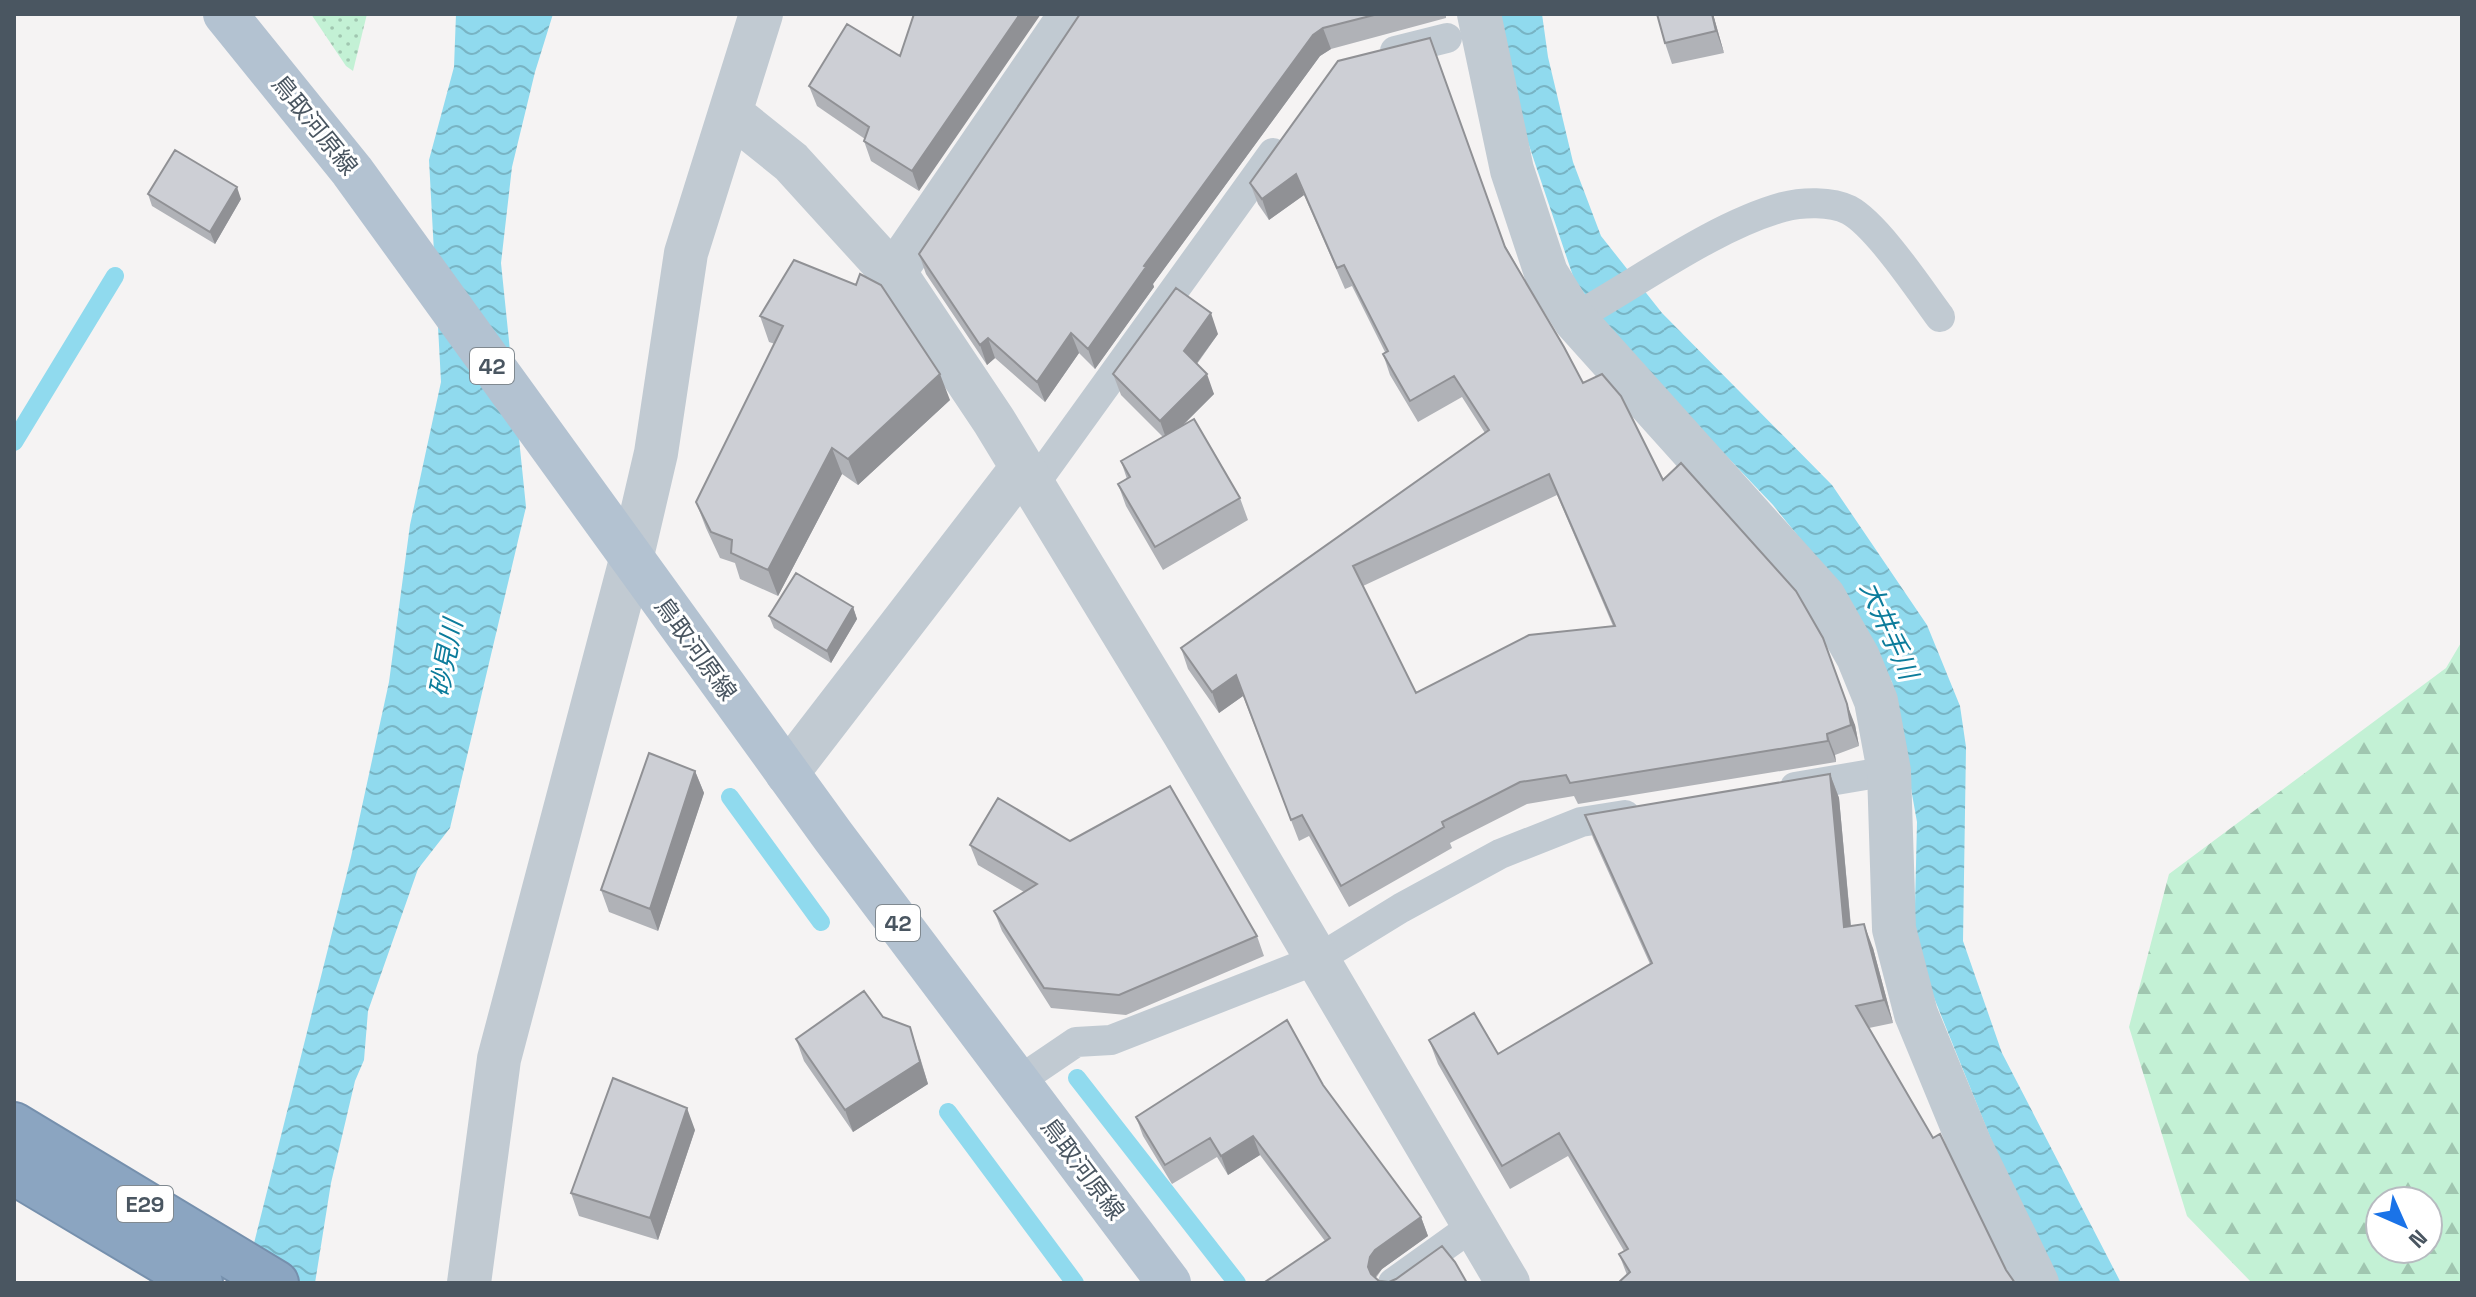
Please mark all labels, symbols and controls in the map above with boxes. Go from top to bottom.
street label: 鳥取河原線 [265,69,365,181]
road number: 42 [470,348,514,384]
water label: 大井手川 [1852,576,1927,687]
street label: 鳥取河原線 [648,591,744,707]
water label: 砂見川 [422,614,471,700]
road number: 42 [876,905,920,941]
street label: 鳥取河原線 [1035,1112,1131,1226]
north arrow [2364,1185,2444,1265]
road number: E29 [117,1186,173,1222]
text: N [2403,1224,2433,1254]

